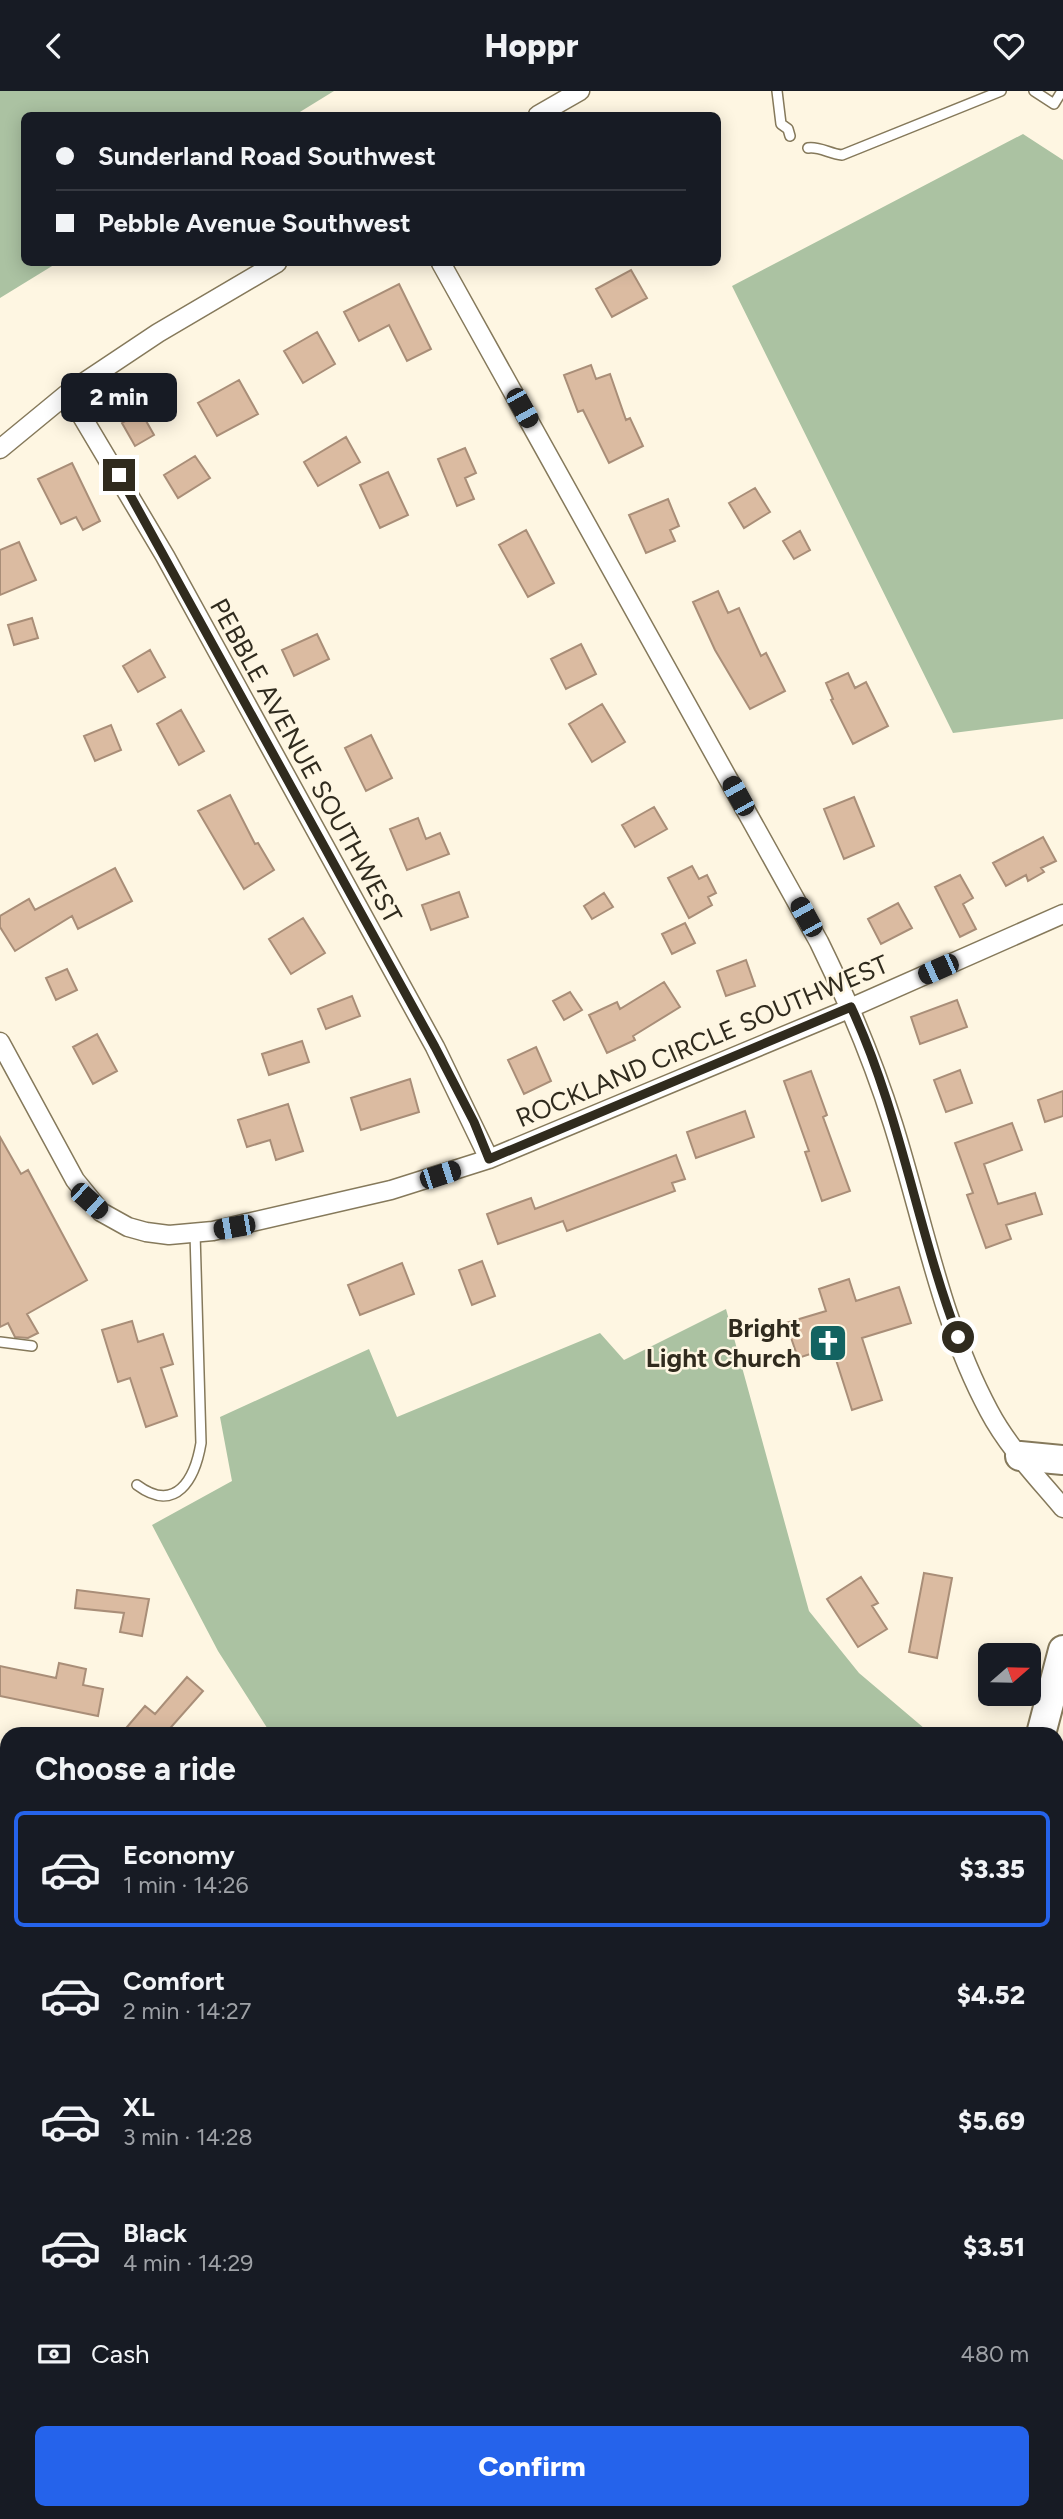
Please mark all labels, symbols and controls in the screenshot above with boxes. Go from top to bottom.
icon: back [35,27,73,65]
text: Hoppr [484,27,579,65]
icon: heart [990,27,1028,65]
text: Sunderland Road Southwest [98,140,436,172]
text: Pebble Avenue Southwest [98,207,411,239]
callout: 2 min [61,373,177,423]
text: 2 min [90,383,148,411]
car [503,385,542,431]
route end [103,459,135,491]
street label: PEBBLE AVENUE SOUTHWEST [203,593,409,930]
car [719,773,758,819]
car [787,894,826,940]
street label: ROCKLAND CIRCLE SOUTHWEST [511,948,894,1134]
car [915,951,962,987]
car [417,1159,464,1191]
car [67,1179,112,1223]
car [212,1213,257,1241]
place label: Bright Light Church [646,1312,801,1374]
route start [942,1321,974,1353]
church icon: Bright Light Church [807,1322,849,1364]
north arrow [978,1643,1041,1706]
map controls [978,1643,1041,1706]
text: Choose a ride [35,1750,236,1788]
icon: car [39,1838,102,1901]
text: Economy [123,1839,235,1871]
text: $3.35 [959,1853,1025,1885]
text: 1 min · 14:26 [123,1871,249,1899]
icon: car [39,1964,102,2027]
text: Comfort [123,1965,225,1997]
text: $4.52 [957,1979,1025,2011]
text: 2 min · 14:27 [123,1997,251,2025]
icon: car [39,2090,102,2153]
text: XL [123,2091,155,2123]
text: $5.69 [958,2105,1025,2137]
text: 3 min · 14:28 [123,2123,253,2151]
icon: car [39,2216,102,2279]
text: Black [123,2217,187,2249]
text: $3.51 [963,2231,1025,2263]
text: 4 min · 14:29 [123,2249,253,2277]
icon: cash [35,2335,73,2373]
text: Cash [91,2338,150,2370]
text: 480 m [961,2340,1029,2368]
button: Confirm [35,2426,1029,2506]

